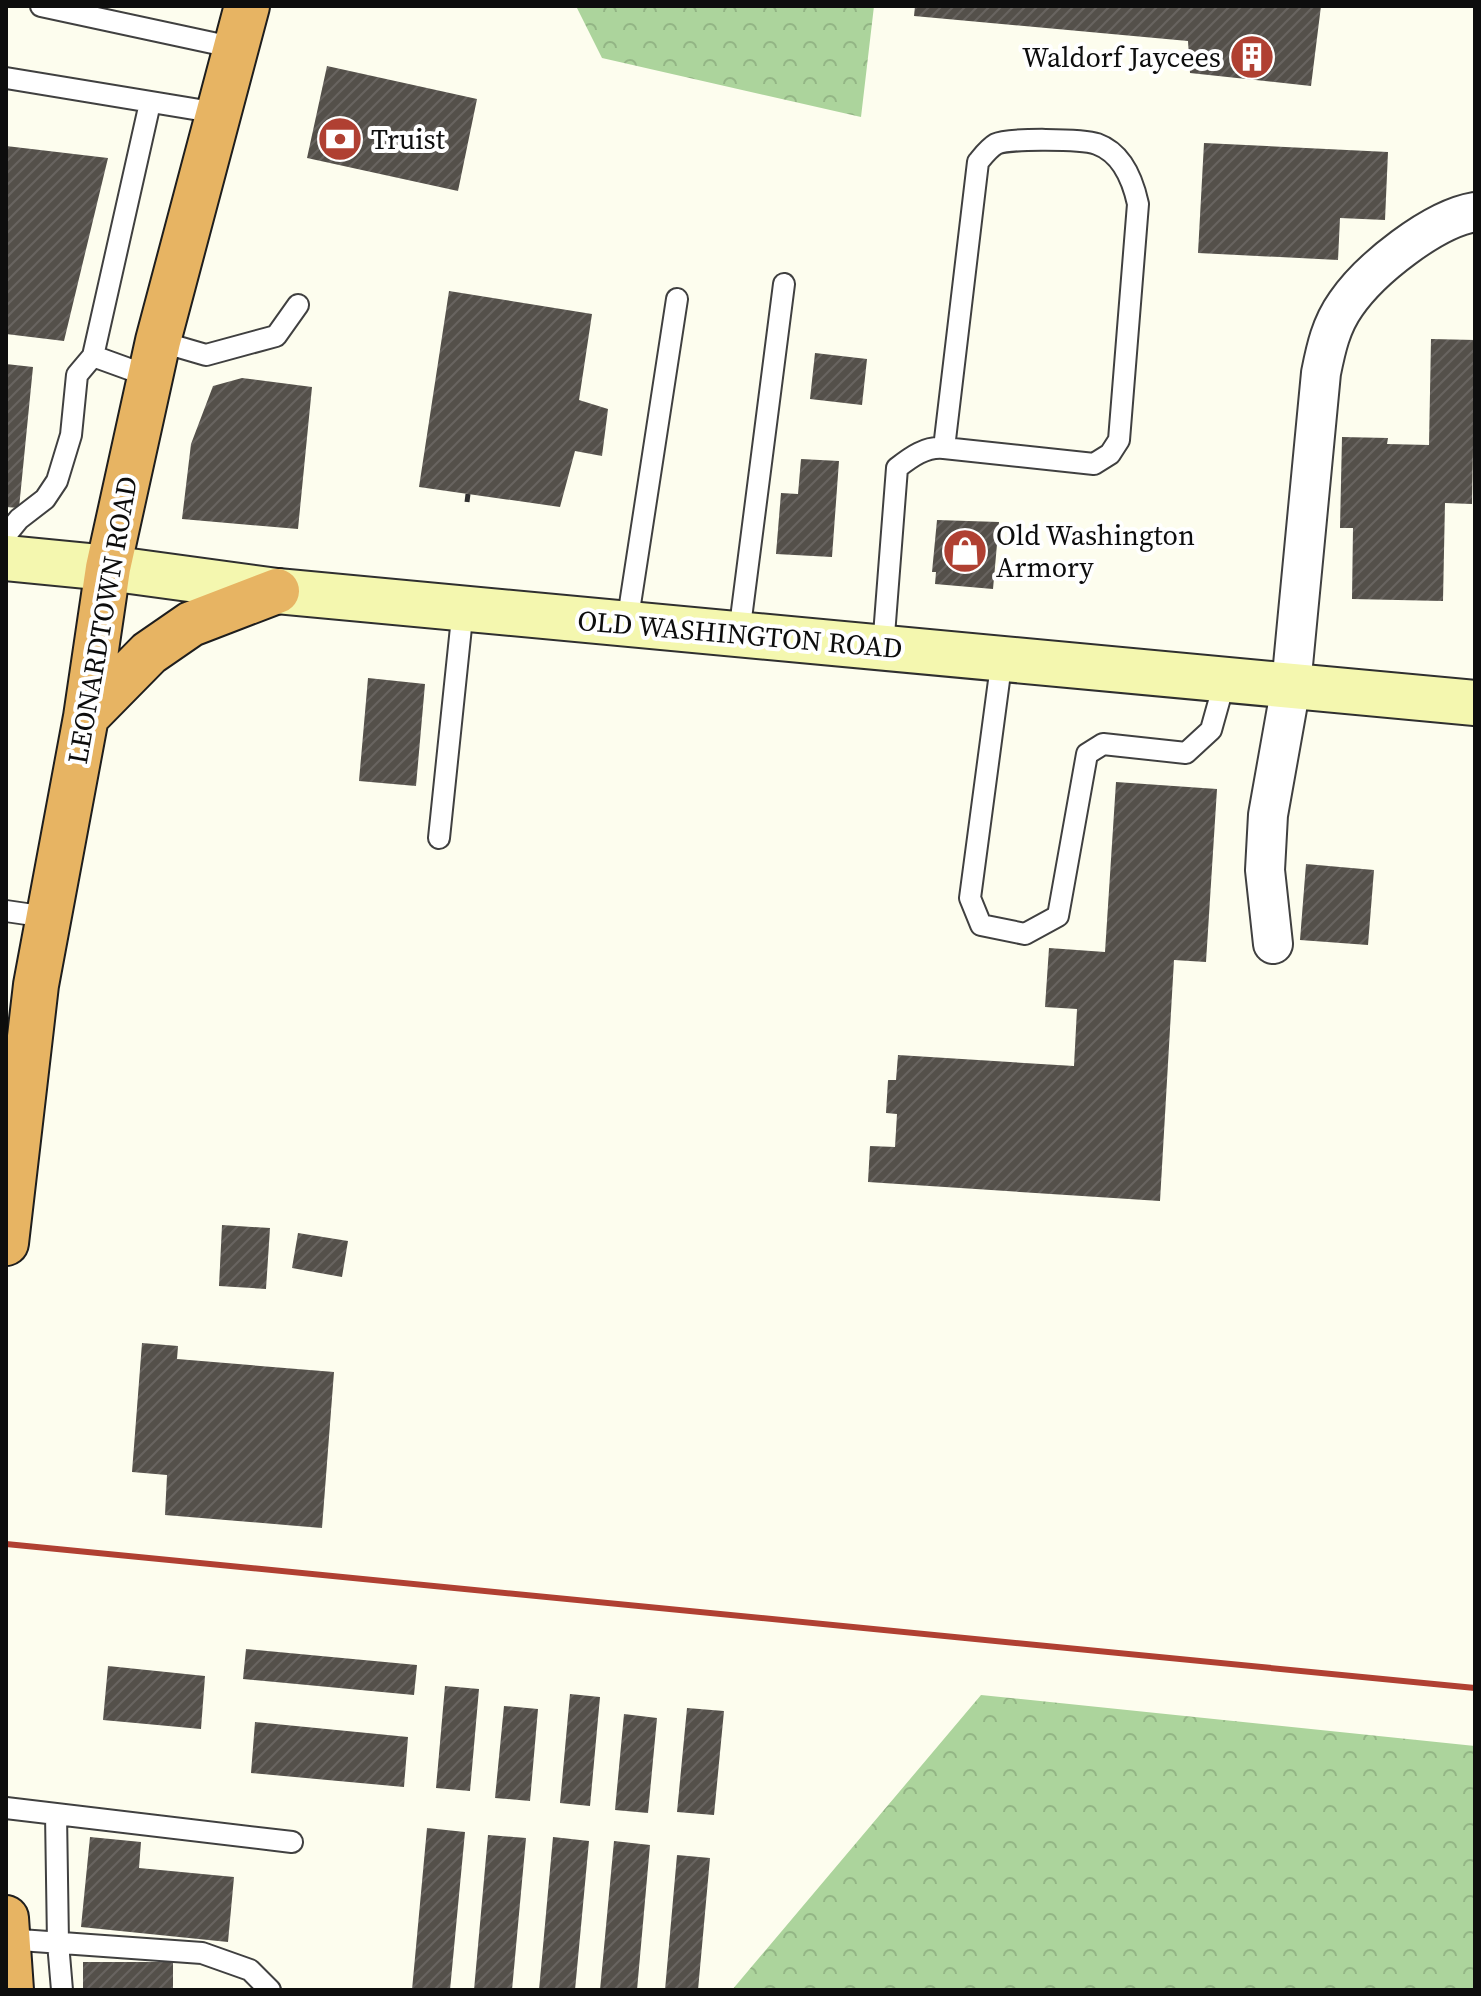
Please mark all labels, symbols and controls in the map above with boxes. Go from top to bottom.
building icon: Waldorf Jaycees [1228,33,1276,81]
place label: Waldorf Jaycees [1022,38,1221,76]
bank icon: Truist [316,115,364,163]
place label: Truist [371,120,446,158]
street label: LEONARDTOWN ROAD [58,473,146,767]
place label: Old Washington Armory [996,516,1195,586]
shop icon: Old Washington Armory [941,527,989,575]
street label: OLD WASHINGTON ROAD [576,601,904,667]

